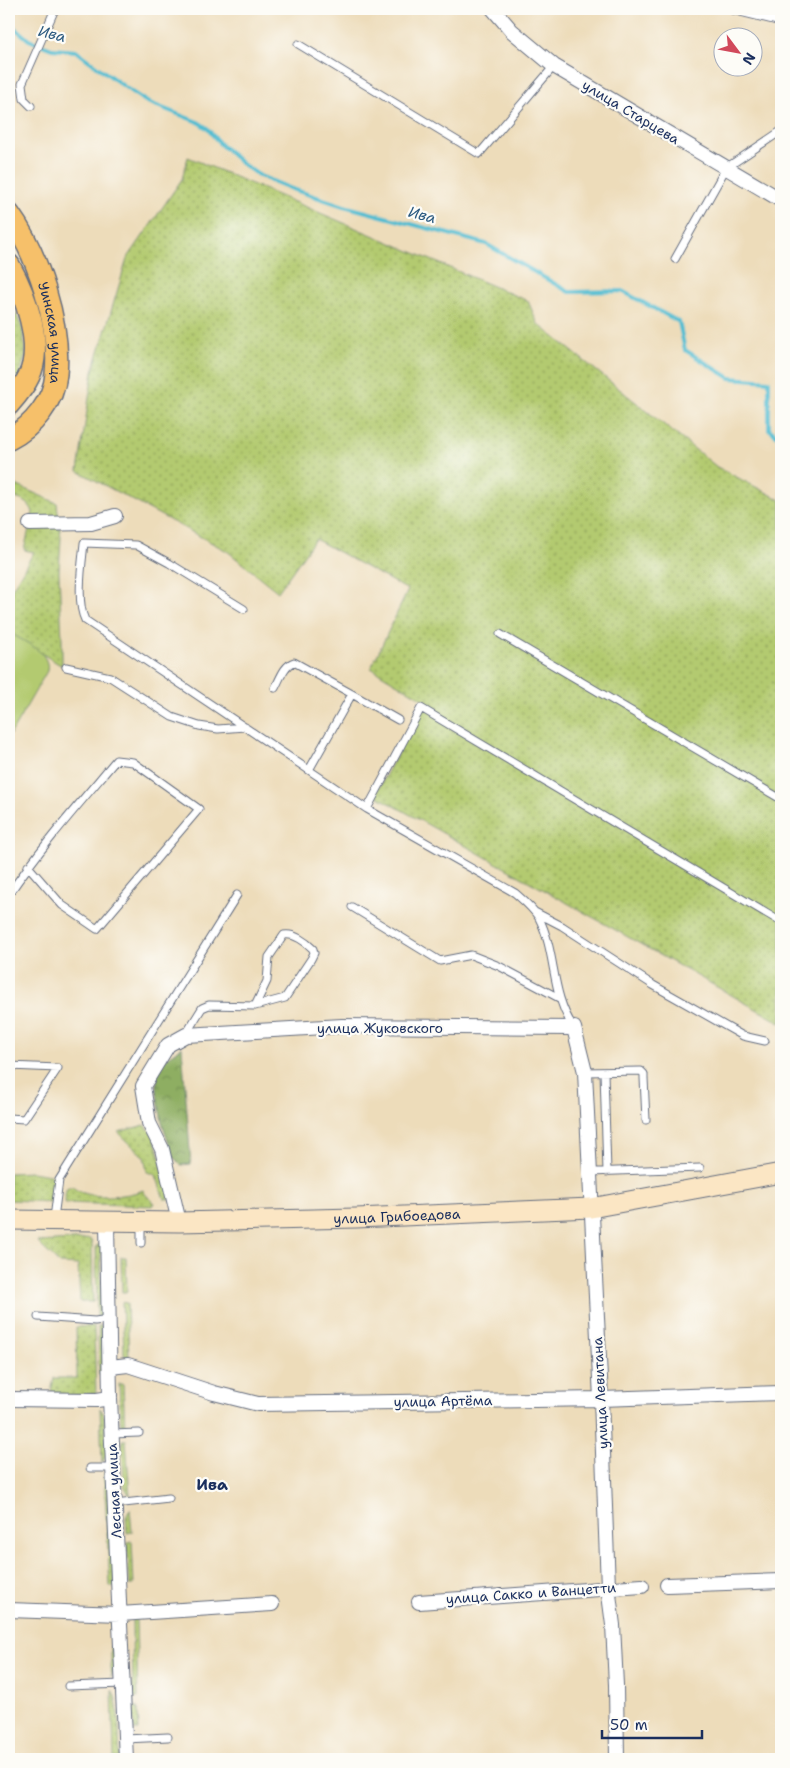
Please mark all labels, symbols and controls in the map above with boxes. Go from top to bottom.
water label: Ива [36,21,68,47]
north arrow [712,28,762,78]
text: N [738,49,760,68]
street label: улица Старцева [579,76,683,148]
water label: Ива [406,202,438,228]
street label: Уинская улица [34,280,66,386]
street label: улица Жуковского [317,1019,443,1037]
street label: улица Грибоедова [333,1205,461,1228]
street label: улица Левитана [588,1336,612,1449]
street label: улица Артёма [393,1391,493,1411]
street label: Лесная улица [103,1443,125,1539]
district label: Ива [196,1474,228,1495]
street label: улица Сакко и Ванцетти [445,1578,617,1608]
scale bar [602,1708,702,1740]
text: 50 m [610,1715,648,1735]

